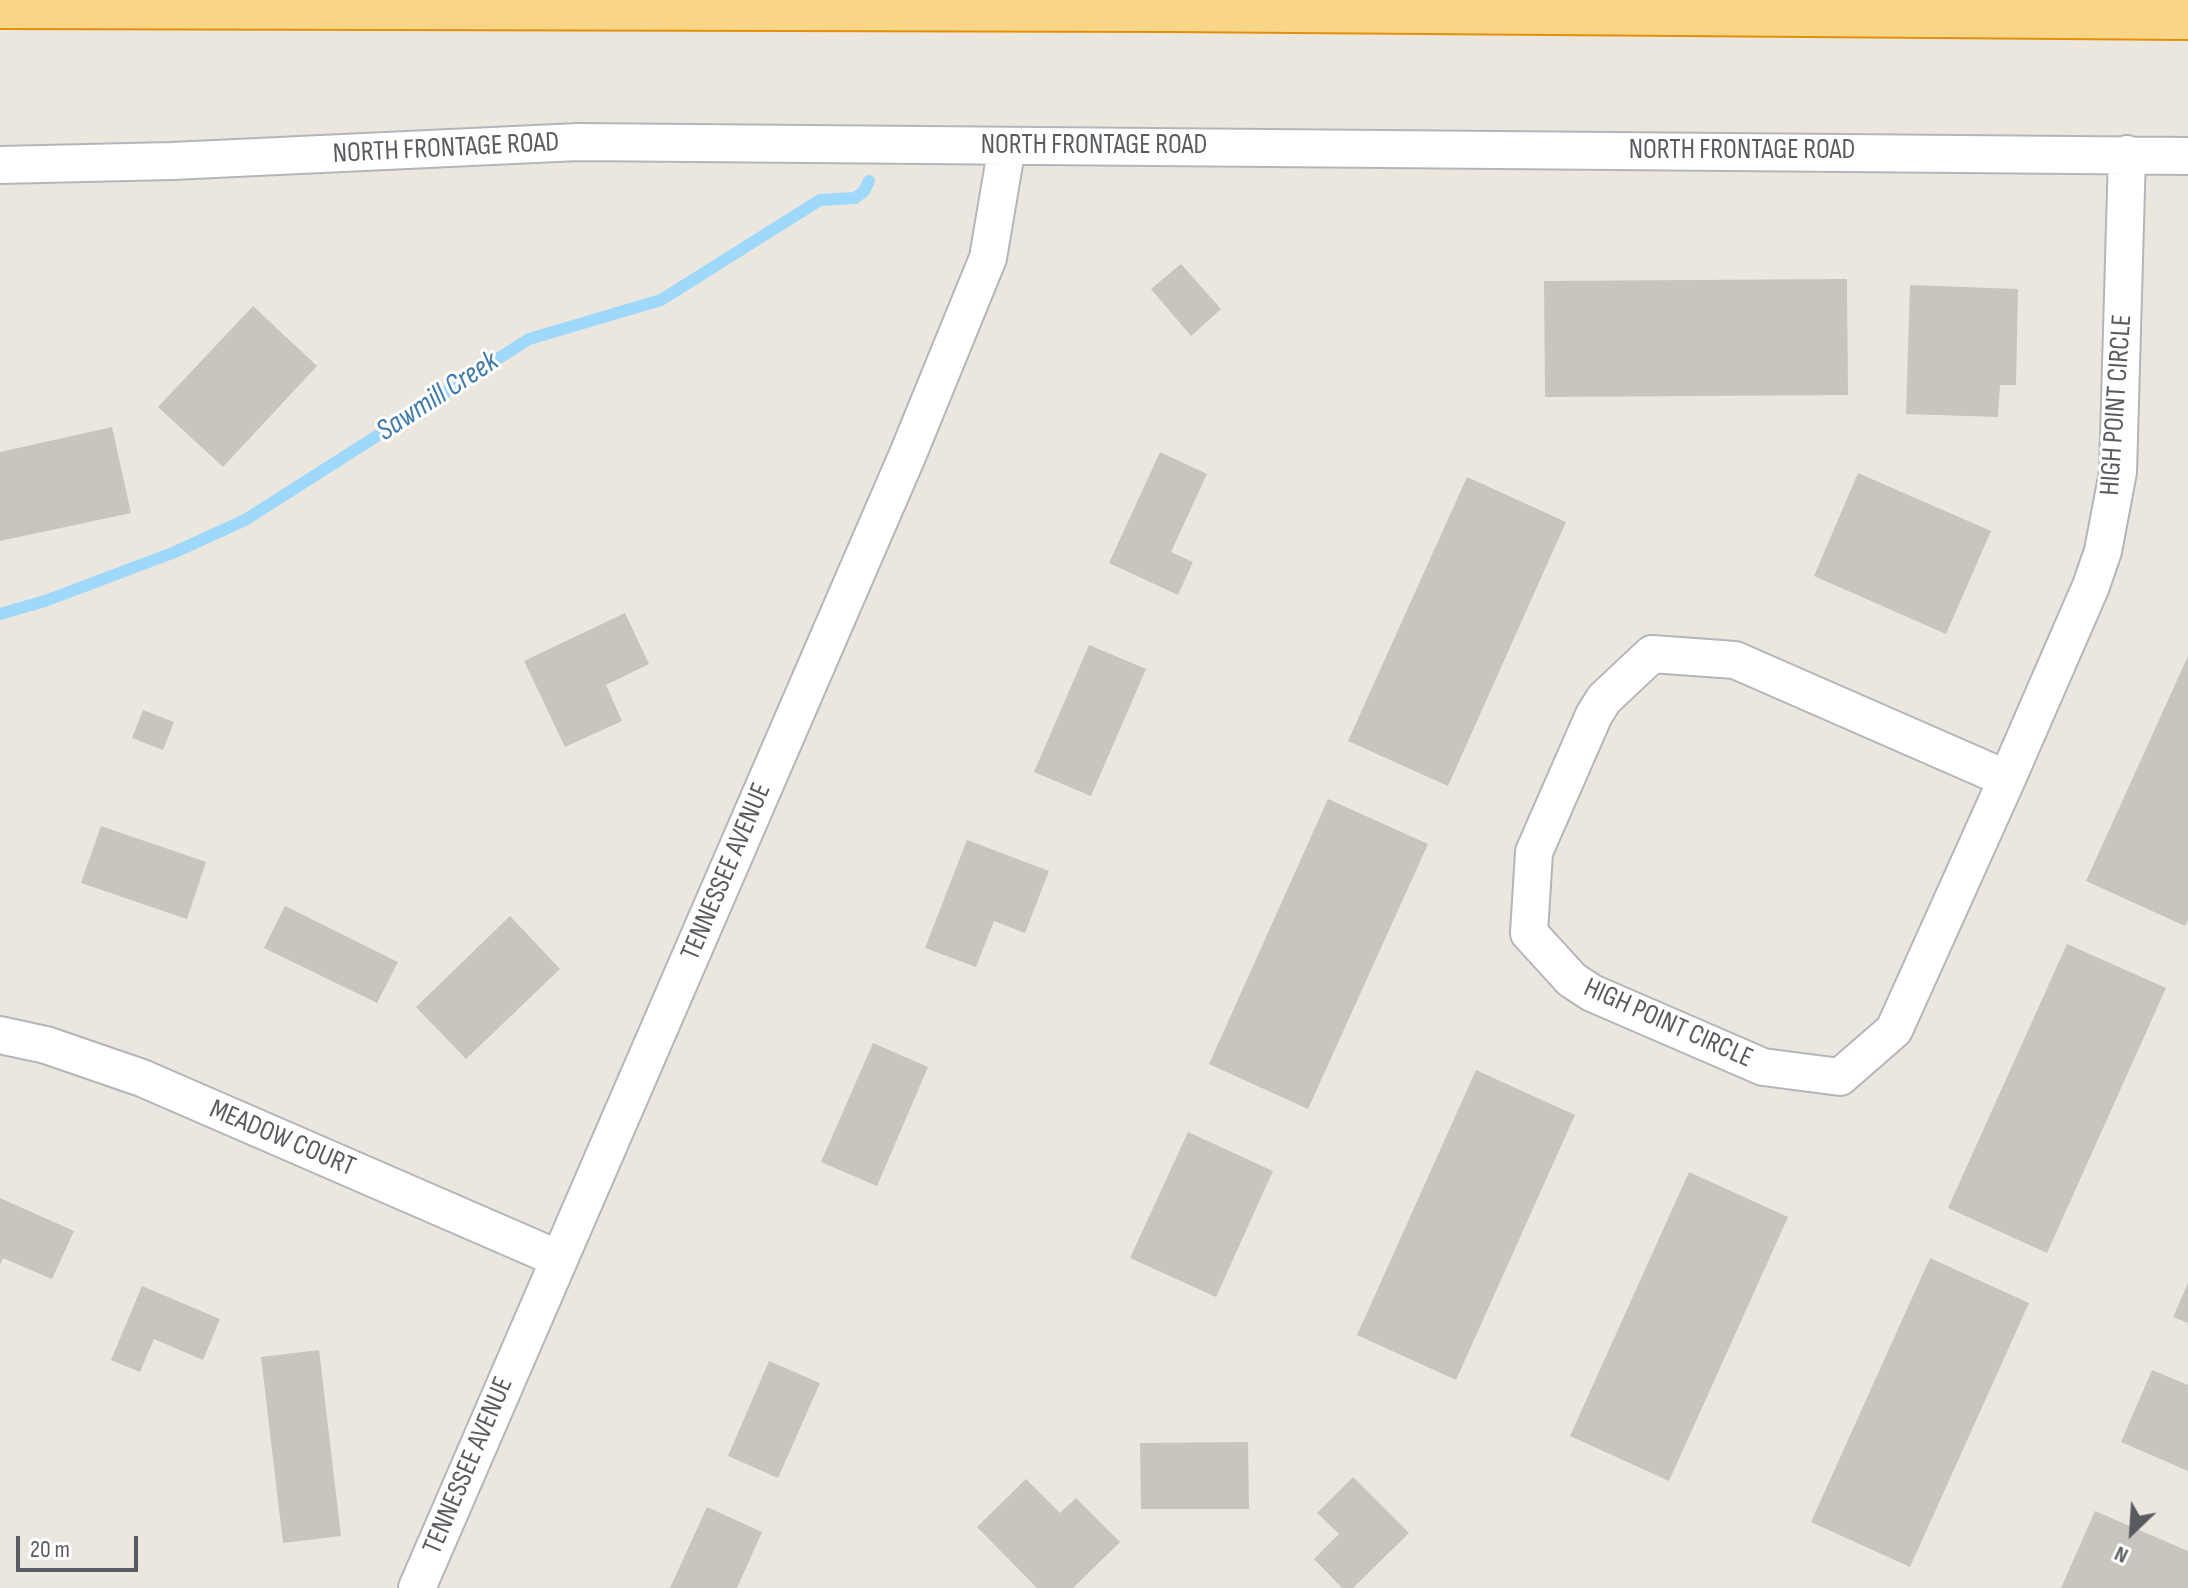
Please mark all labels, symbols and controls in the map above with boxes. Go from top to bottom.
street label: NORTH FRONTAGE ROAD [332,126,560,172]
street label: NORTH FRONTAGE ROAD [981,129,1207,163]
street label: NORTH FRONTAGE ROAD [1629,134,1855,168]
street label: HIGH POINT CIRCLE [2094,313,2140,497]
water label: Sawmill Creek [370,344,506,450]
street label: TENNESSEE AVENUE [675,778,779,966]
street label: HIGH POINT CIRCLE [1578,972,1758,1076]
street label: MEADOW COURT [204,1093,360,1185]
street label: TENNESSEE AVENUE [417,1372,521,1560]
north arrow [2092,1492,2172,1572]
scale bar [20,1520,142,1570]
text: 20 m [30,1535,70,1564]
text: N [2111,1539,2133,1569]

